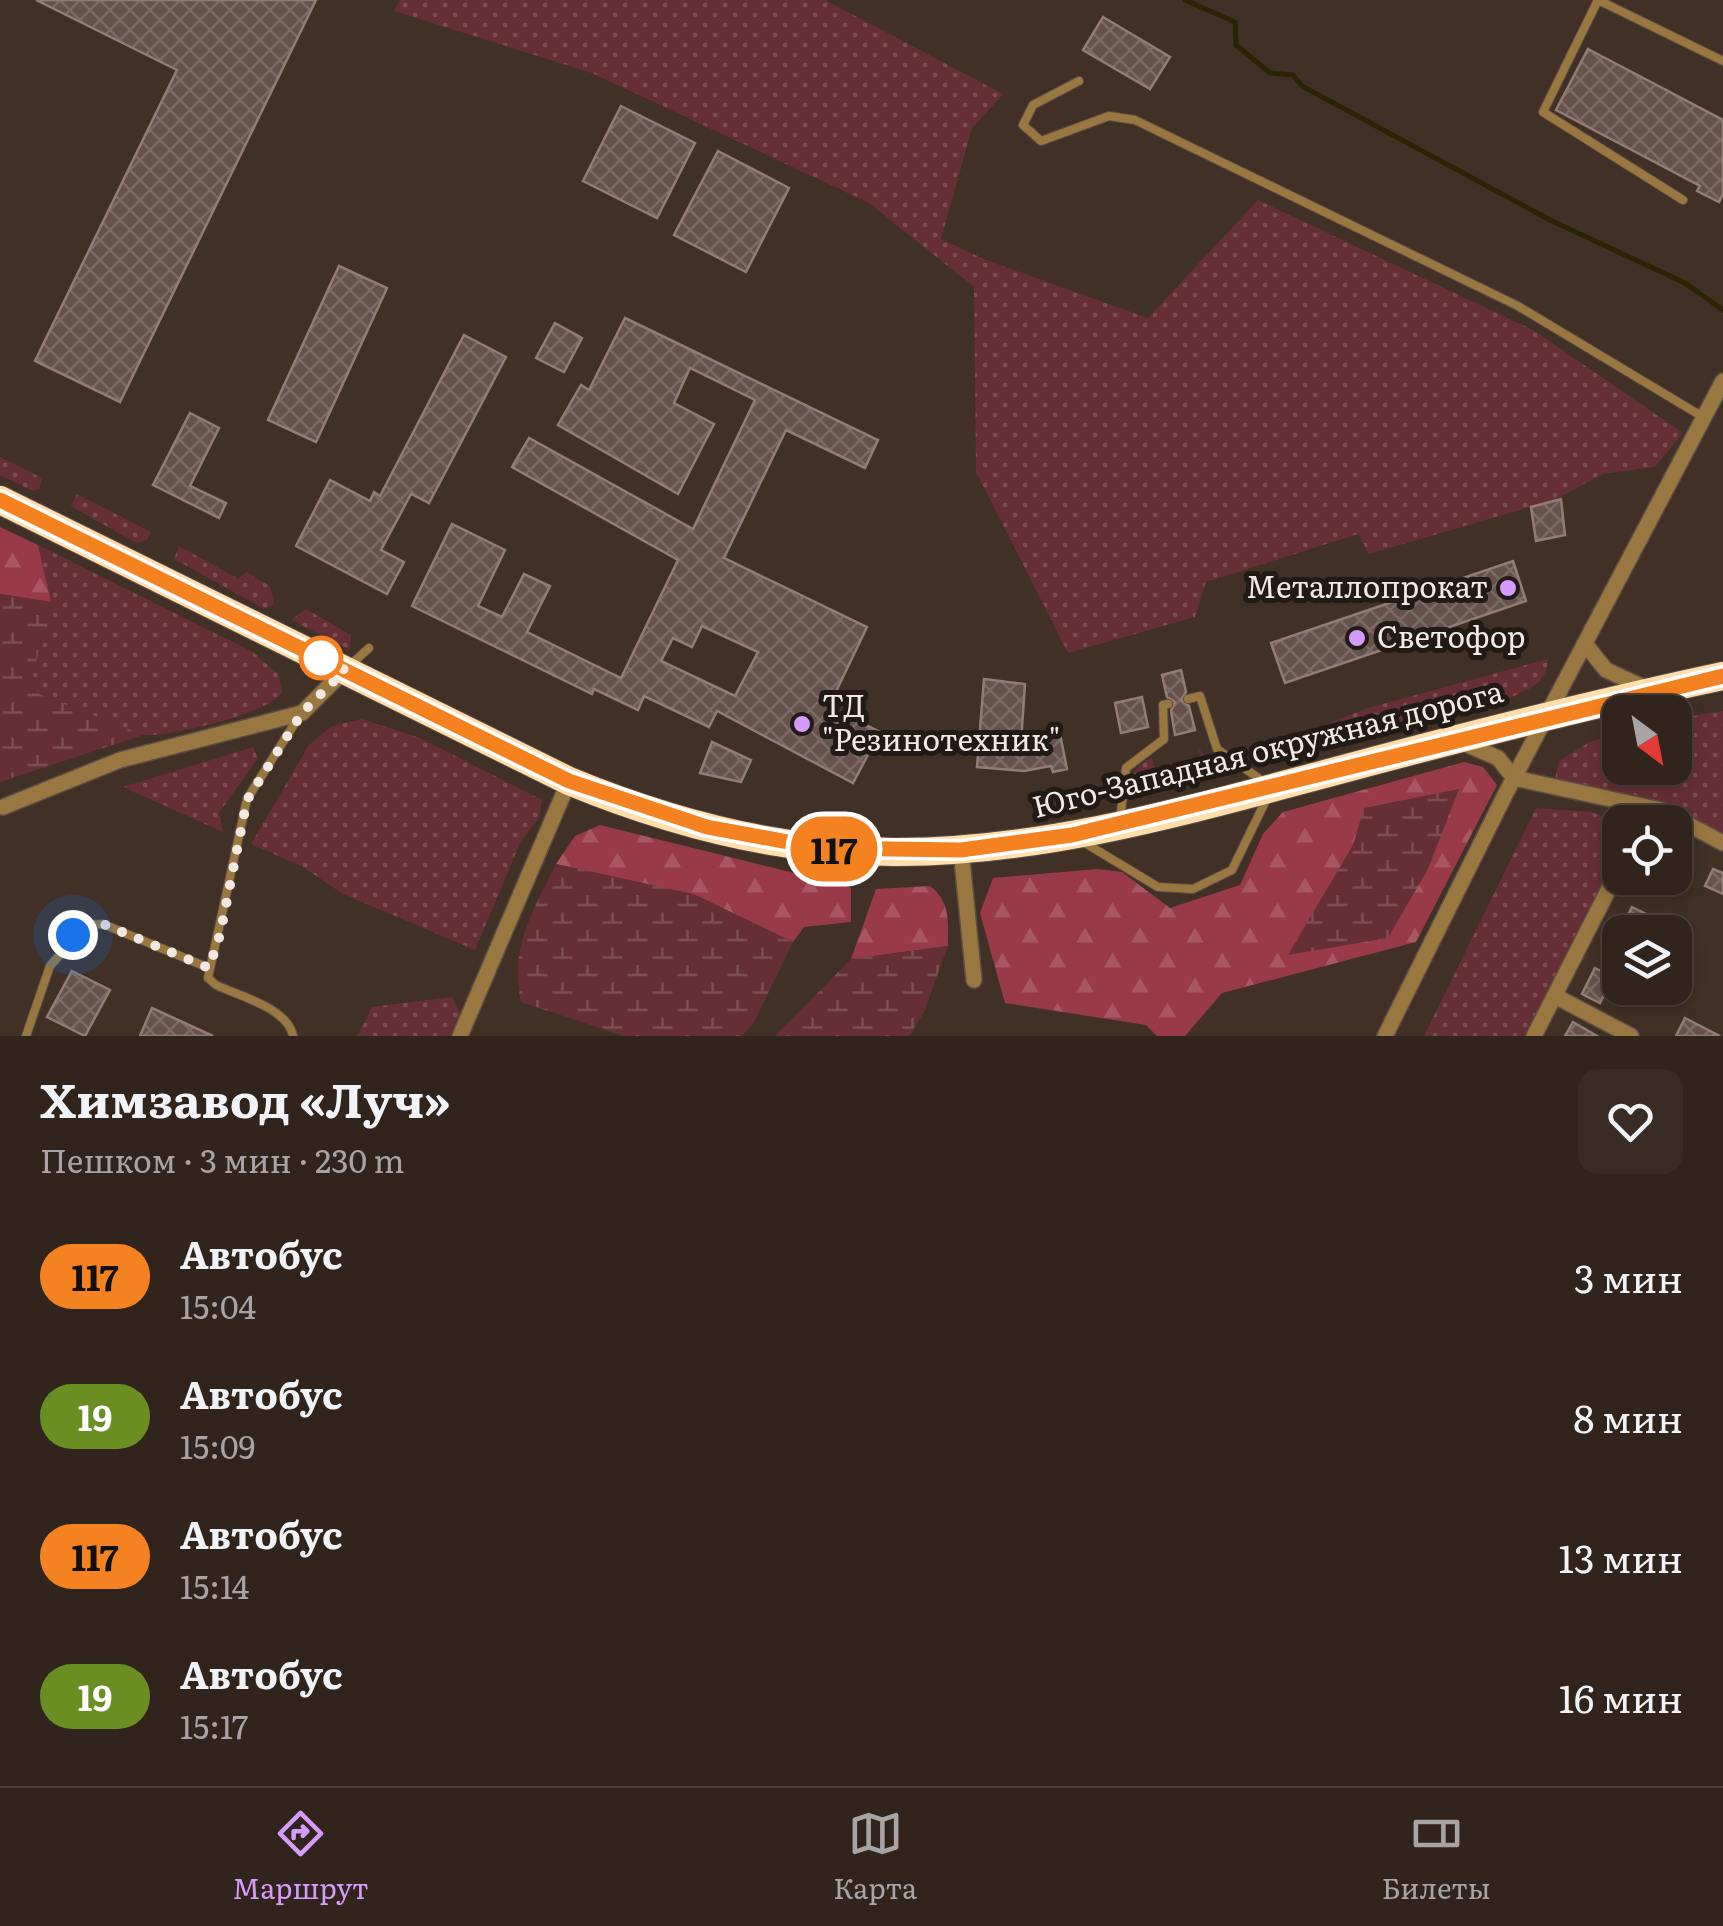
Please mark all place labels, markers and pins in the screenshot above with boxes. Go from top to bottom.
place label: Металлопрокат [1246,563,1488,607]
marker: Металлопрокат [1497,577,1519,599]
place label: Светофор [1377,613,1526,657]
marker: Светофор [1346,627,1368,649]
unlabelled marker [300,637,342,679]
place label: ТД "Резинотехник" [822,682,1060,760]
marker: ТД "Резинотехник" [791,713,813,735]

